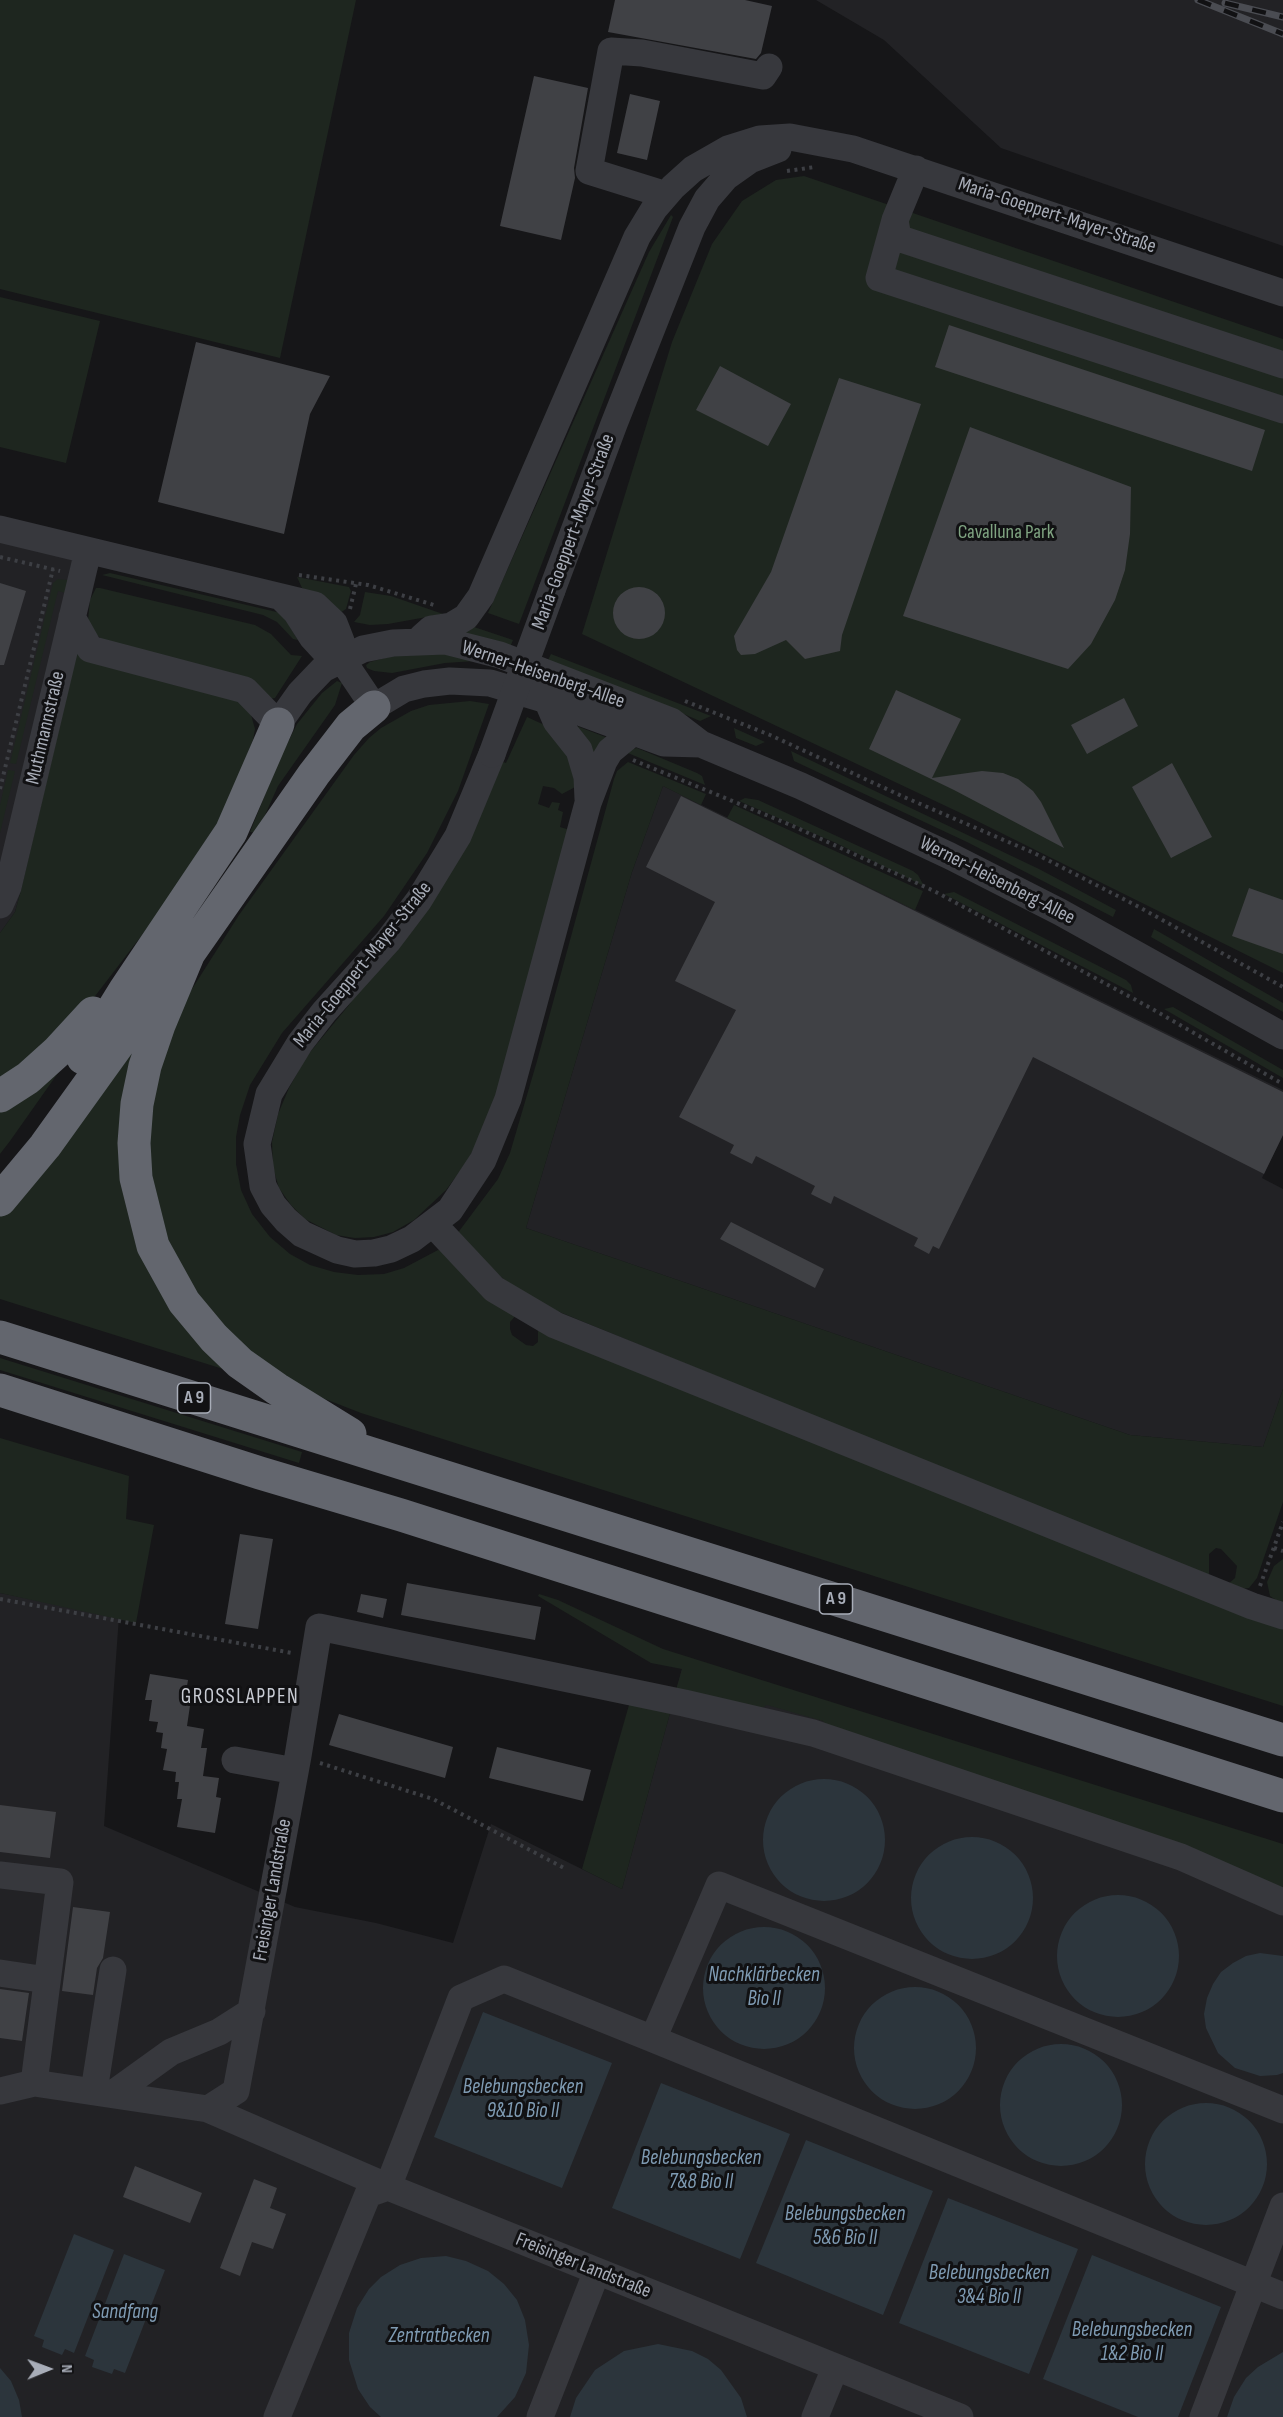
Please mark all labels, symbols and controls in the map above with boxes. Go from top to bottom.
street label: Maria-Goeppert-Mayer-Straße [955,173,1159,259]
street label: Maria-Goeppert-Mayer-Straße [527,431,621,633]
park label: Cavalluna Park [958,521,1054,545]
street label: Werner-Heisenberg-Allee [458,636,628,714]
street label: Muthmannstraße [21,669,71,787]
street label: Werner-Heisenberg-Allee [915,831,1079,931]
street label: Maria-Goeppert-Mayer-Straße [289,877,437,1053]
road number: A 9 [178,1383,210,1413]
road number: A 9 [820,1584,852,1614]
district label: GROSSLAPPEN [181,1685,299,1711]
street label: Freisinger Landstraße [249,1817,297,1963]
water label: Nachklärbecken Bio II [708,1963,820,2013]
water label: Belebungsbecken 9&10 Bio II [463,2075,583,2125]
water label: Belebungsbecken 7&8 Bio II [641,2146,761,2196]
water label: Belebungsbecken 5&6 Bio II [785,2202,905,2252]
street label: Freisinger Landstraße [512,2228,654,2304]
water label: Belebungsbecken 3&4 Bio II [929,2261,1049,2311]
water label: Sandfang [92,2300,158,2326]
water label: Belebungsbecken 1&2 Bio II [1072,2318,1192,2368]
water label: Zentratbecken [388,2324,490,2350]
north arrow [18,2339,78,2399]
text: N [57,2364,76,2373]

